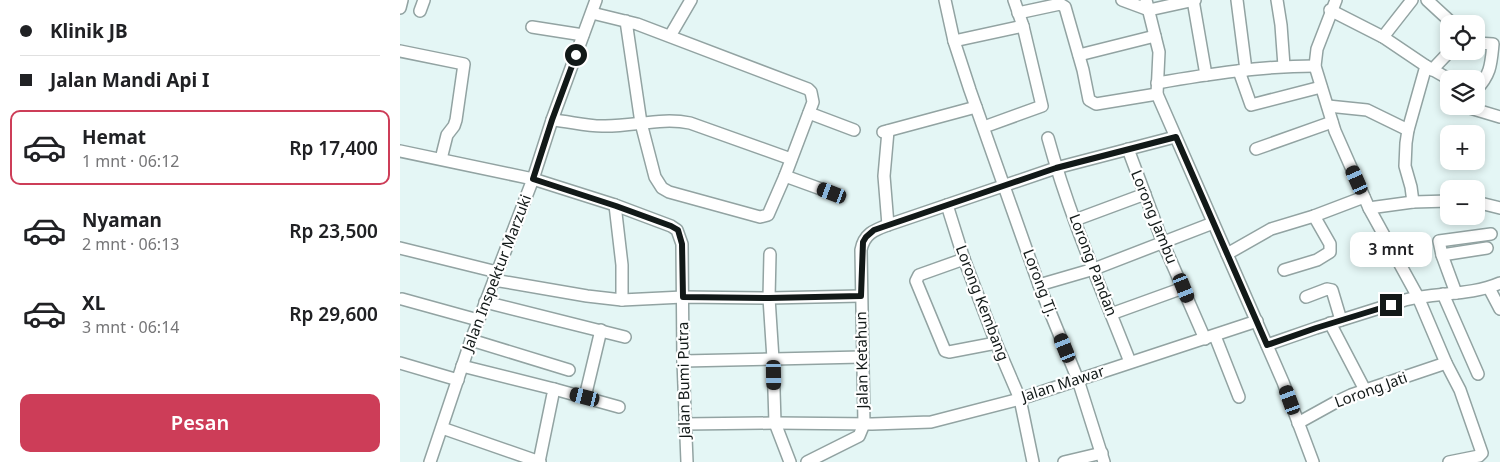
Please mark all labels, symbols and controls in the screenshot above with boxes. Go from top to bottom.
map controls [1440,15,1485,225]
button: locate [1440,15,1485,60]
text: Klinik JB [50,18,128,44]
route start [565,44,587,66]
text: Jalan Mandi Api I [50,67,209,93]
button: layers [1440,70,1485,115]
text: Hemat [82,124,146,150]
icon: car [22,125,67,170]
button: + [1440,125,1485,170]
text: Rp 17,400 [289,135,378,161]
text: 1 mnt · 06:12 [82,150,179,172]
car [1344,163,1369,197]
street label: Lorong Jambu [1127,167,1183,266]
button: − [1440,180,1485,225]
car [815,181,848,205]
street label: Jalan Inspektur Marzuki [456,191,535,356]
text: Nyaman [82,207,162,233]
icon: car [22,208,67,253]
street label: Lorong Pandan [1065,211,1123,319]
text: Rp 23,500 [289,218,378,244]
callout: 3 mnt [1350,232,1432,268]
text: 2 mnt · 06:13 [82,233,179,255]
text: 3 mnt [1368,238,1414,260]
street label: Lorong Kembang [952,242,1014,363]
street label: Lorong Tj. [1019,246,1063,319]
car [1171,271,1196,305]
text: XL [82,290,105,316]
icon: car [22,291,67,336]
route end [1380,294,1402,316]
text: Rp 29,600 [289,301,378,327]
street label: Jalan Ketahun [850,311,872,411]
text: 3 mnt · 06:14 [82,316,179,338]
street label: Jalan Bumi Putra [672,321,694,441]
car [1052,331,1077,365]
car [766,360,781,390]
street label: Jalan Mawar [1017,360,1107,407]
street label: Lorong Jati [1331,367,1410,411]
car [1277,383,1302,417]
car [568,386,601,408]
button: Pesan [20,394,380,452]

